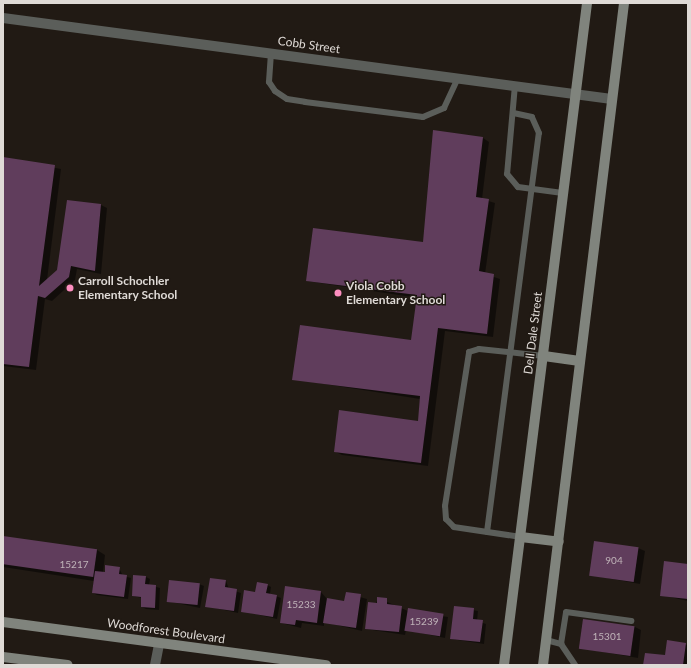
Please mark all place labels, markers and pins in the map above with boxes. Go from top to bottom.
place label: Carroll Schochler Elementary School [78,274,178,302]
place label: Viola Cobb Elementary School [346,279,446,307]
marker: Carroll Schochler Elementary School [65,283,75,293]
marker: Viola Cobb Elementary School [333,288,343,298]

